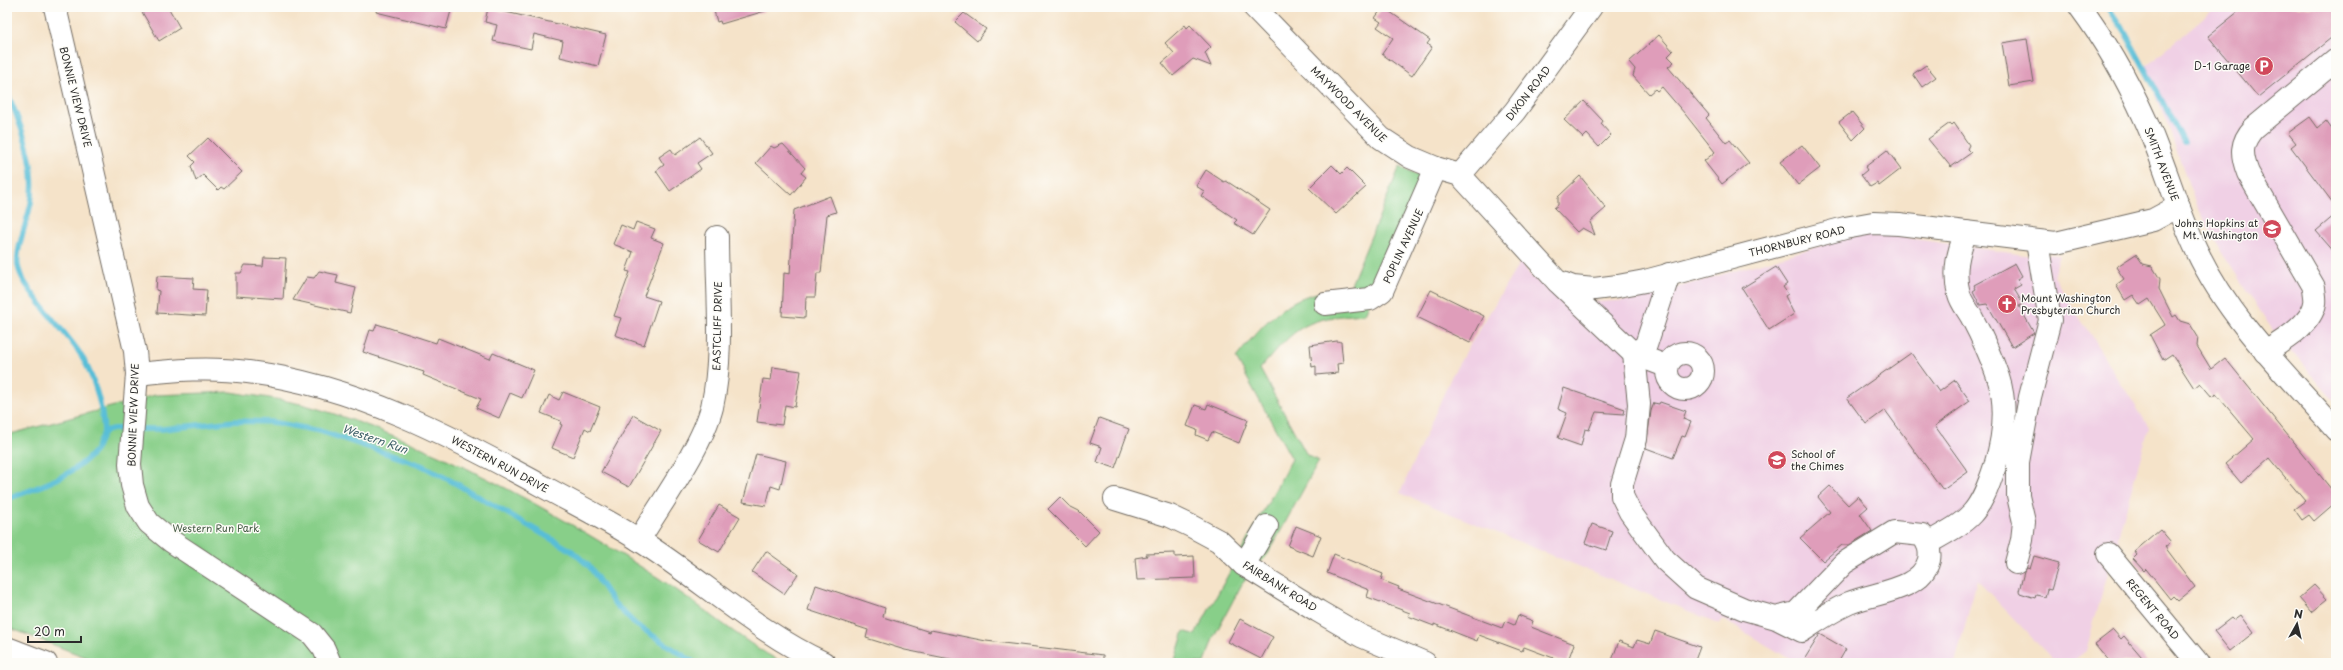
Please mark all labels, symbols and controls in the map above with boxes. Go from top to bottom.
street label: BONNIE VIEW DRIVE [57,45,96,149]
parking icon: D-1 Garage [2253,55,2275,77]
place label: D-1 Garage [2194,58,2250,73]
street label: MAYWOOD AVENUE [1308,62,1391,145]
street label: DIXON ROAD [1502,62,1554,123]
street label: SMITH AVENUE [2141,125,2183,203]
street label: POPLIN AVENUE [1379,206,1426,285]
place label: Johns Hopkins at Mt. Washington [2175,215,2258,242]
school or university icon: Johns Hopkins at Mt. Washington [2261,218,2283,240]
street label: THORNBURY ROAD [1747,221,1847,260]
street label: EASTCLIFF DRIVE [708,281,725,371]
place label: Mount Washington Presbyterian Church [2021,290,2121,318]
church icon: Mount Washington Presbyterian Church [1996,293,2018,315]
street label: BONNIE VIEW DRIVE [123,363,142,467]
water label: Western Run [340,419,411,458]
street label: WESTERN RUN DRIVE [449,431,552,496]
place label: School of the Chimes [1791,446,1844,473]
school or university icon: School of the Chimes [1766,449,1788,471]
park label: Western Run Park [173,520,259,535]
street label: FAIRBANK ROAD [1240,557,1320,615]
street label: REGENT ROAD [2123,575,2183,642]
north arrow [2277,604,2317,644]
text: N [2293,605,2304,623]
scale bar [28,618,81,644]
text: 20 m [34,622,65,640]

